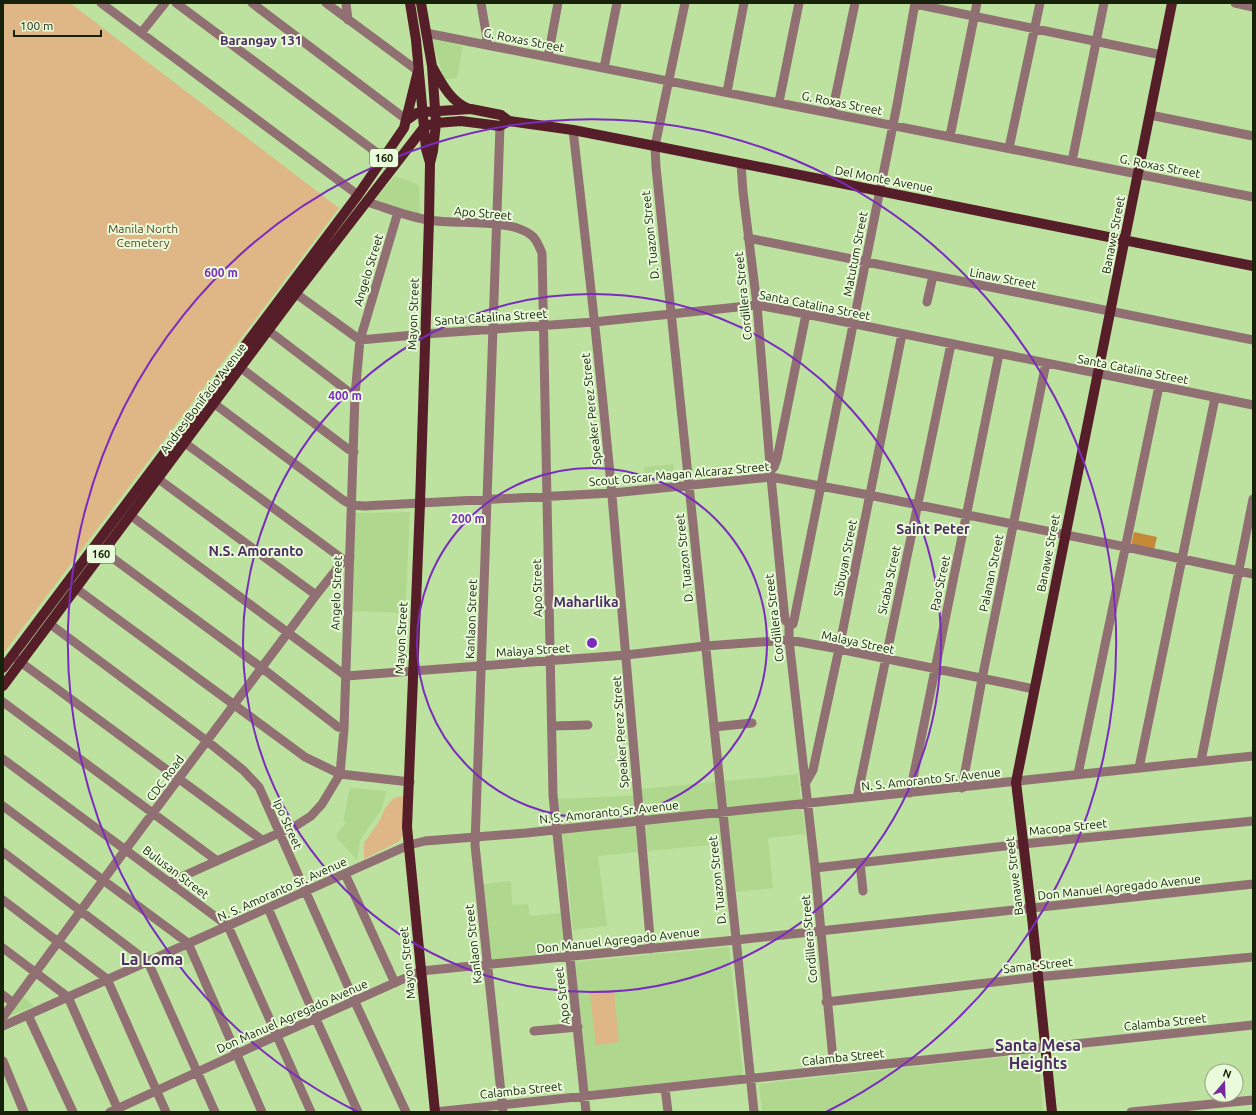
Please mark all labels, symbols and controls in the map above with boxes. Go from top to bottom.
scale bar [14,12,101,38]
text: 100 m [20,19,53,32]
street label: G. Roxas Street [483,26,566,54]
district label: Barangay 131 [220,33,302,47]
street label: G. Roxas Street [801,89,884,117]
road number: 160 [370,149,398,167]
street label: G. Roxas Street [1119,152,1202,180]
street label: Del Monte Avenue [834,163,934,195]
street label: D. Tuazon Street [639,190,661,280]
street label: Banawe Street [1099,195,1127,275]
street label: Apo Street [453,204,513,222]
street label: Matutum Street [840,210,870,298]
park label: Manila North Cemetery [108,222,178,249]
street label: Angelo Street [351,232,385,308]
street label: Cordillera Street [732,251,754,341]
street label: Linaw Street [969,265,1038,291]
text: 600 m [204,266,238,279]
street label: Mayon Street [405,277,421,350]
street label: Santa Catalina Street [758,288,872,322]
street label: Santa Catalina Street [434,307,548,327]
street label: Andres Bonifacio Avenue [157,340,249,456]
street label: Speaker Perez Street [579,352,603,466]
street label: Santa Catalina Street [1076,352,1190,386]
text: 400 m [328,389,362,402]
street label: Scout Oscar Magan Alcaraz Street [588,460,770,488]
text: 200 m [451,512,485,525]
street label: D. Tuazon Street [673,513,695,603]
street label: Banawe Street [1034,513,1062,593]
street label: Sibuyan Street [831,518,859,598]
district label: Saint Peter [896,521,970,537]
street label: Palanan Street [976,533,1006,613]
district label: N.S. Amoranto [209,543,303,559]
street label: Sicaba Street [875,544,903,616]
road number: 160 [87,545,115,563]
street label: Pao Street [928,554,952,612]
street label: Angelo Street [328,555,344,631]
street label: Apo Street [530,559,544,617]
street label: Cordillera Street [762,573,786,663]
street label: Kanlaon Street [463,579,479,659]
district label: Maharlika [553,594,619,610]
street label: Mayon Street [393,601,409,675]
street label: Malaya Street [820,628,896,656]
centre of rings [585,636,599,650]
street label: Malaya Street [496,641,571,659]
street label: Speaker Perez Street [610,675,630,789]
street label: CDC Road [144,753,186,803]
street label: N. S. Amoranto Sr. Avenue [861,765,1001,793]
street label: Ipo Street [271,797,305,851]
street label: N. S. Amoranto Sr. Avenue [539,798,679,826]
street label: Macopa Street [1028,816,1108,838]
street label: D. Tuazon Street [706,835,728,925]
street label: Banawe Street [1003,836,1025,916]
street label: Bulusan Street [141,843,212,901]
street label: N. S. Amoranto Sr. Avenue [215,855,349,923]
street label: Don Manuel Agregado Avenue [1037,872,1201,902]
street label: Cordillera Street [799,894,819,984]
street label: Kanlaon Street [462,903,484,984]
street label: Don Manuel Agregado Avenue [536,925,700,955]
street label: Mayon Street [397,926,417,1000]
district label: La Loma [121,950,183,968]
street label: Samat Street [1003,955,1074,975]
street label: Apo Street [552,966,572,1026]
street label: Don Manuel Agregado Avenue [214,977,370,1055]
street label: Calamba Street [1123,1011,1207,1033]
district label: Santa Mesa Heights [995,1036,1081,1072]
street label: Calamba Street [801,1046,885,1068]
north arrow [1204,1063,1244,1103]
text: N [1221,1067,1233,1081]
street label: Calamba Street [479,1079,563,1101]

